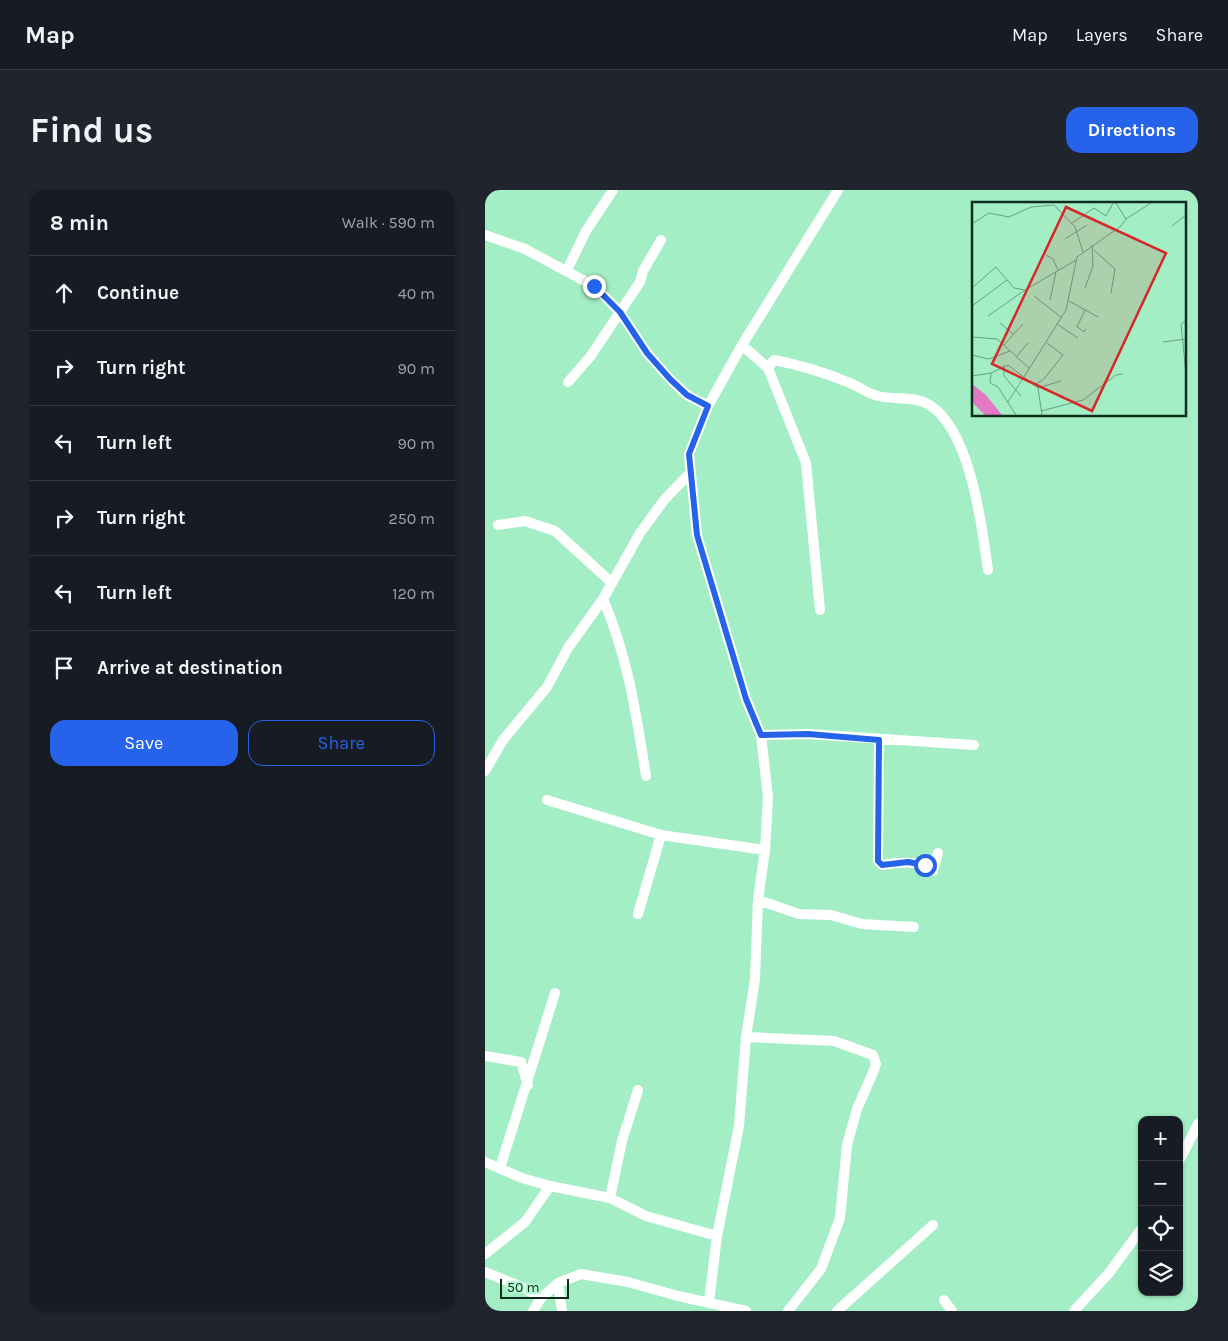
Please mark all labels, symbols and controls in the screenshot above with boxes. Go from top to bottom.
text: Map [25,21,75,49]
text: Map [1012,24,1048,46]
text: Layers [1076,24,1128,46]
text: Share [1156,24,1203,46]
button: Directions [1066,107,1198,153]
text: Find us [30,110,153,151]
inset map [972,202,1185,416]
text: 8 min [50,211,109,235]
text: Walk · 590 m [342,213,435,232]
route end [583,275,606,298]
icon: ahead [50,279,78,307]
text: Continue [97,282,179,304]
text: 40 m [398,284,435,303]
icon: right [50,354,78,382]
text: Turn right [97,357,186,379]
text: 90 m [397,359,435,378]
icon: left [50,429,78,457]
text: Turn left [97,432,172,454]
text: 90 m [397,434,435,453]
icon: right [50,504,78,532]
text: Turn right [97,507,186,529]
text: 250 m [388,509,435,528]
icon: left [50,579,78,607]
text: Turn left [97,582,172,604]
text: 120 m [392,584,435,603]
icon: arrive [50,654,78,682]
text: Arrive at destination [97,657,283,679]
button: Save [50,720,238,766]
button: Share [248,720,435,766]
route start [914,854,937,877]
map controls [1138,1116,1183,1296]
button: + [1138,1116,1183,1161]
button: − [1138,1161,1183,1206]
button: locate [1138,1206,1183,1251]
button: layers [1138,1251,1183,1296]
scale bar [500,1276,569,1299]
text: 50 m [507,1279,540,1296]

